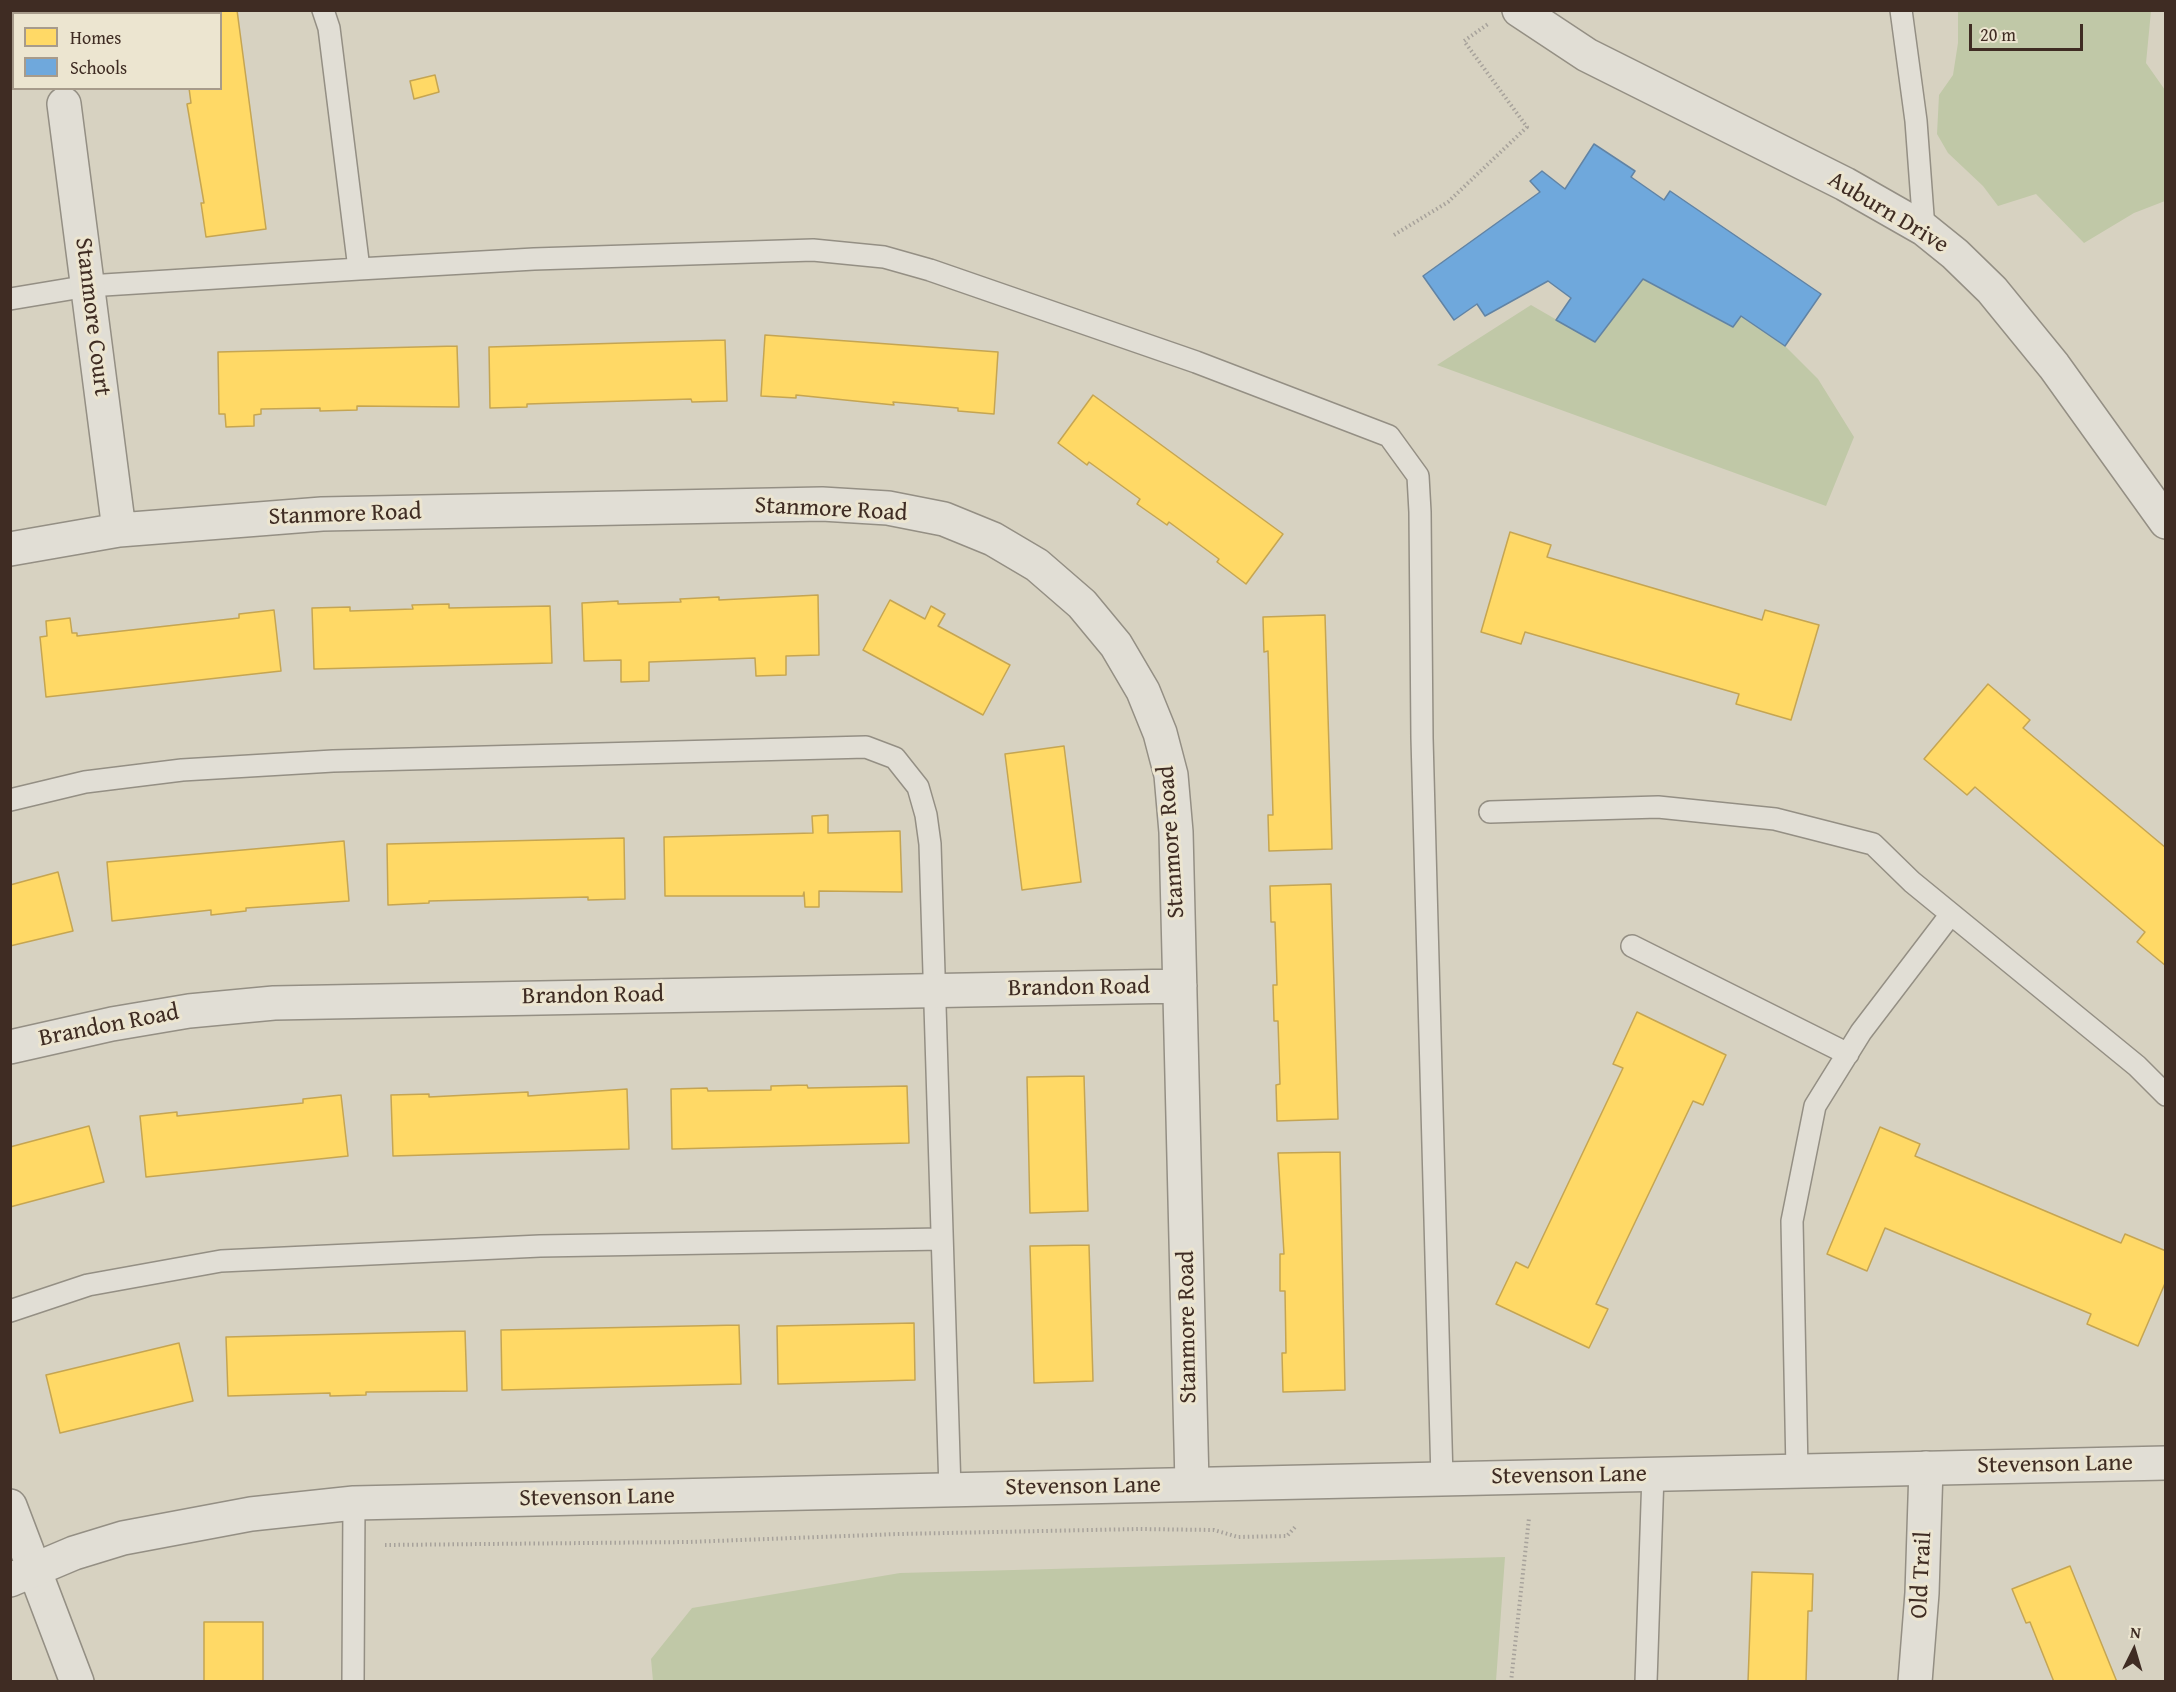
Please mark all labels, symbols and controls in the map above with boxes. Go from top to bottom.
legend [12,12,222,90]
scale bar [1972,12,2086,50]
text: 20 m [1980,21,2016,48]
text: Homes [70,24,121,51]
text: Schools [70,54,127,81]
street label: Auburn Drive [1823,166,1953,260]
street label: Stanmore Court [68,236,116,398]
street label: Stanmore Road [754,492,908,528]
street label: Stanmore Road [268,498,422,532]
street label: Stanmore Road [1152,765,1192,919]
street label: Brandon Road [1008,972,1150,1004]
street label: Brandon Road [522,980,664,1012]
street label: Brandon Road [37,998,181,1054]
street label: Stanmore Road [1172,1250,1204,1404]
street label: Stevenson Lane [1977,1449,2133,1481]
street label: Stevenson Lane [1491,1460,1647,1492]
street label: Stevenson Lane [1005,1471,1161,1503]
street label: Stevenson Lane [519,1482,675,1514]
street label: Old Trail [1905,1531,1939,1619]
north arrow [2104,1620,2164,1680]
text: N [2129,1620,2142,1644]

